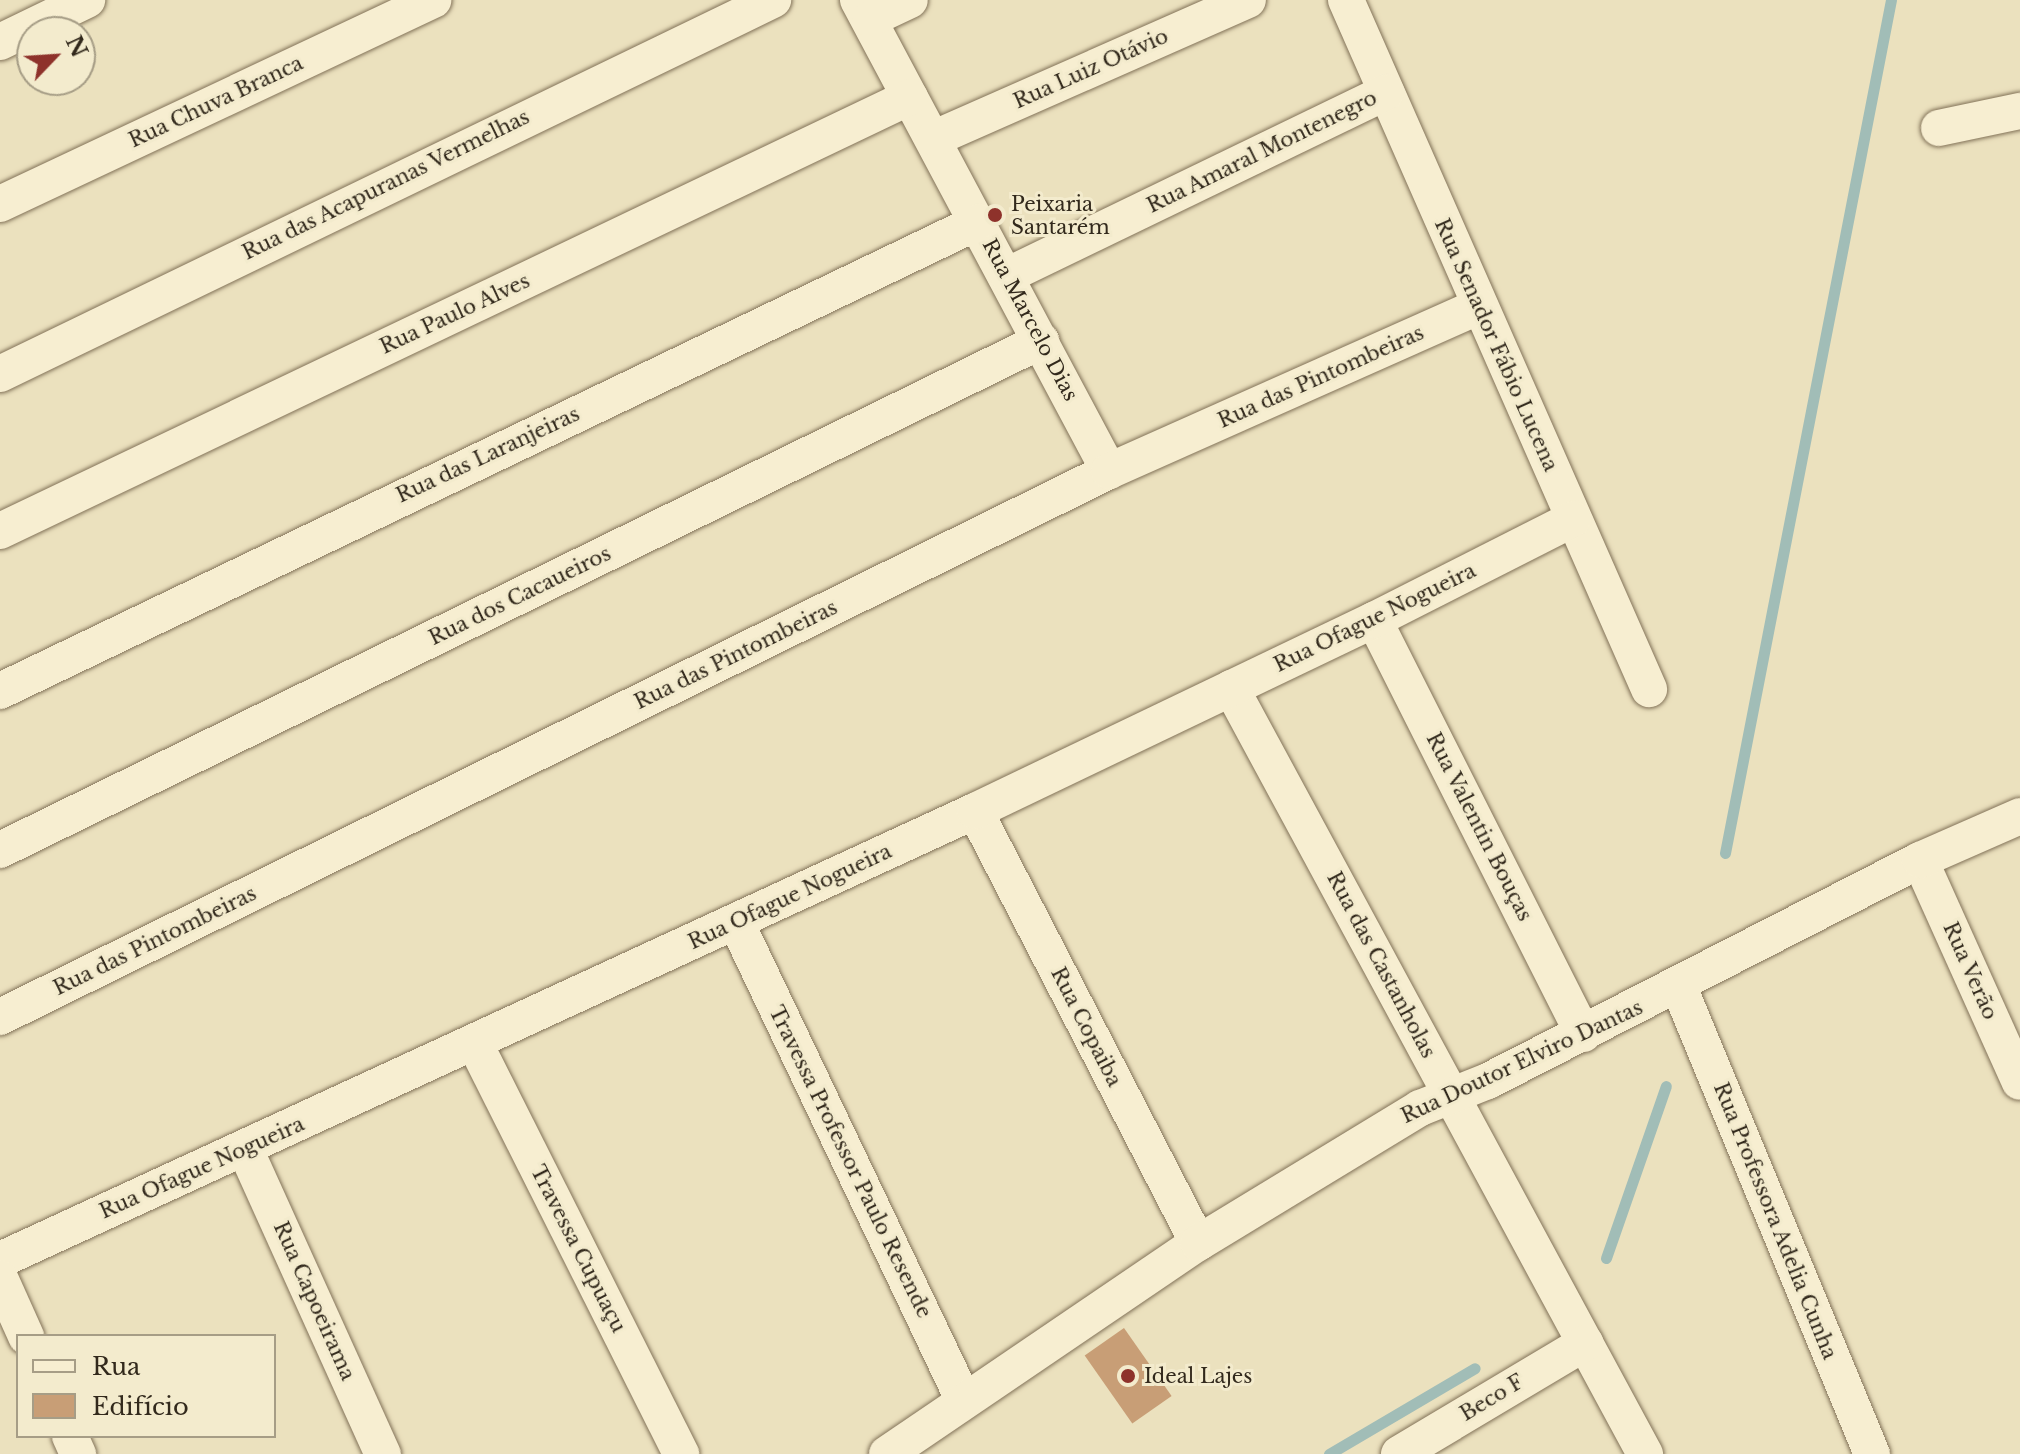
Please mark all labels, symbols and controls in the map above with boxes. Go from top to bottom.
north arrow [16,16,96,96]
street label: Rua Luiz Otávio [1010,24,1172,114]
text: N [60,31,93,62]
street label: Rua Chuva Branca [125,51,307,153]
street label: Rua Amaral Montenegro [1143,86,1381,218]
street label: Rua das Acapuranas Vermelhas [238,105,534,265]
place label: Peixaria Santarém [1011,192,1110,239]
marker: Peixaria Santarém [986,206,1004,224]
street label: Rua Senador Fábio Lucena [1429,215,1563,475]
street label: Rua Marcelo Dias [977,235,1083,405]
street label: Rua Paulo Alves [376,269,534,359]
street label: Rua das Pintombeiras [1214,321,1428,433]
street label: Rua das Laranjeiras [393,402,583,508]
street label: Rua dos Cacaueiros [425,541,615,651]
street label: Rua Ofague Nogueira [1270,559,1480,677]
street label: Rua das Pintombeiras [631,595,841,715]
street label: Rua Valentin Bouças [1421,728,1537,926]
street label: Rua Ofague Nogueira [685,839,895,955]
street label: Rua das Castanholas [1322,868,1440,1062]
street label: Rua das Pintombeiras [50,881,260,1001]
street label: Rua Verão [1938,918,2002,1024]
street label: Rua Copaiba [1046,963,1126,1091]
street label: Rua Doutor Elviro Dantas [1397,995,1647,1129]
street label: Travessa Professor Paulo Resende [764,1002,936,1322]
street label: Rua Professora Adelia Cunha [1708,1079,1842,1363]
street label: Rua Ofague Nogueira [96,1112,308,1224]
street label: Travessa Cupuaçu [525,1161,631,1337]
street label: Rua Capoeirama [268,1218,360,1384]
legend [16,1334,276,1438]
text: Rua [92,1352,140,1381]
place label: Ideal Lajes [1144,1364,1252,1388]
marker: Ideal Lajes [1119,1367,1137,1385]
street label: Beco F [1456,1370,1528,1426]
text: Edifício [92,1392,189,1421]

